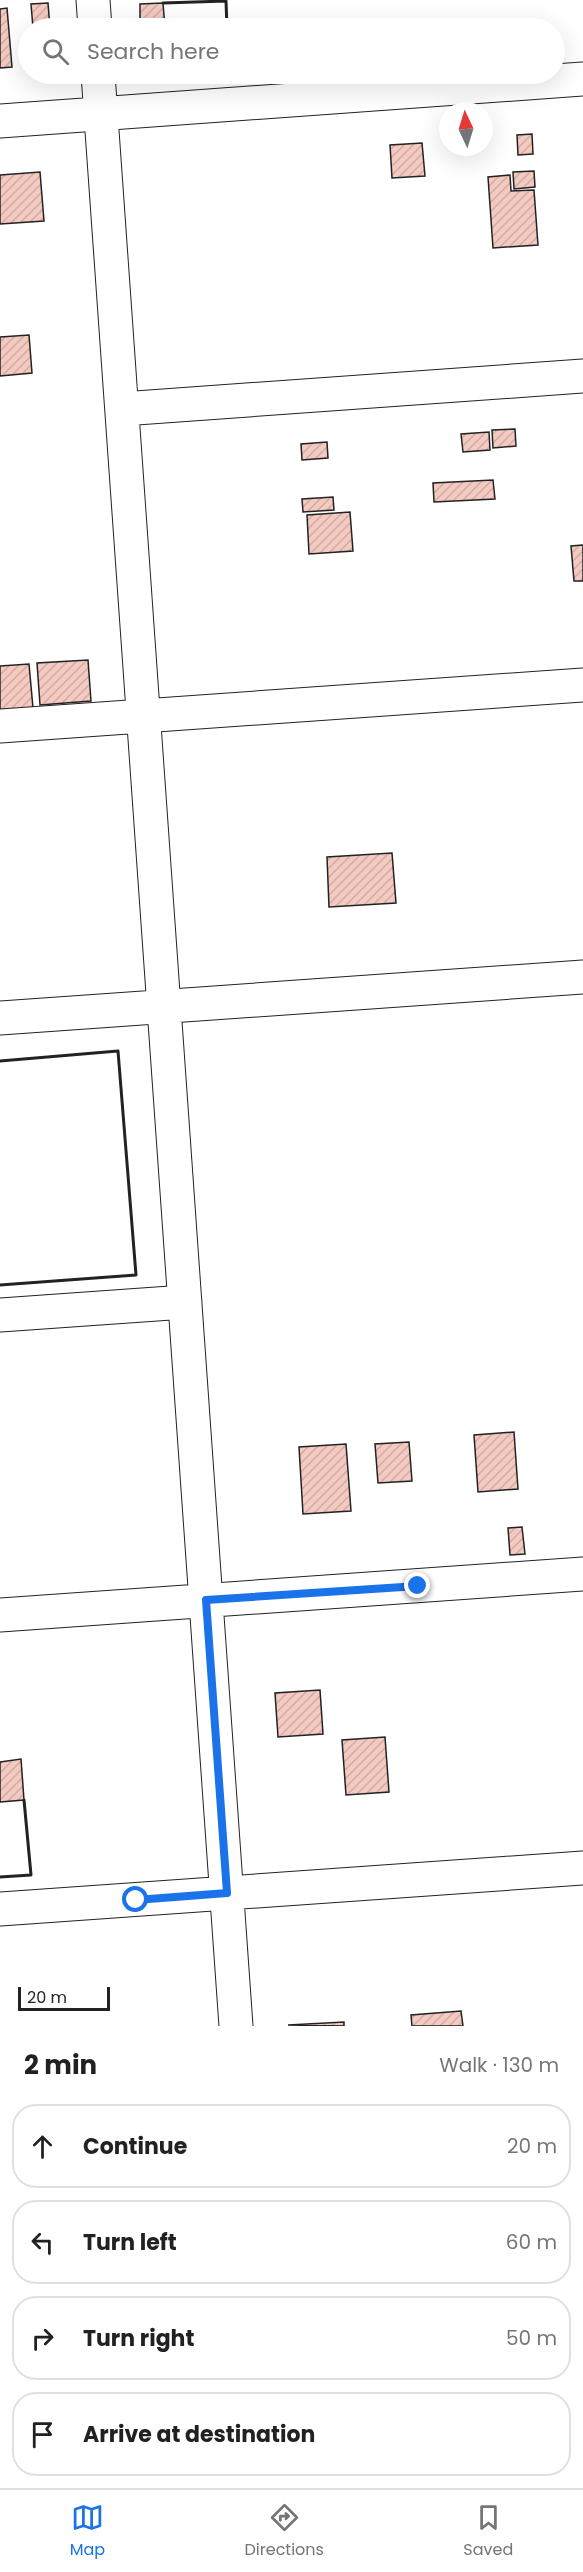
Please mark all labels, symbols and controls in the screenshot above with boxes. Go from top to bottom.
search box [18,18,565,84]
icon: search [39,35,72,68]
text: Search here [87,36,220,67]
north arrow [439,102,493,156]
route end [404,1572,430,1598]
route start [122,1886,148,1912]
scale bar [18,1984,110,2012]
text: 20 m [27,1986,67,2009]
text: 2 min [24,2047,97,2083]
text: Walk · 130 m [439,2051,559,2079]
icon: ahead [26,2130,59,2163]
text: Continue [83,2131,187,2162]
text: 20 m [507,2132,557,2160]
icon: left [26,2226,59,2259]
text: Turn left [83,2227,177,2258]
text: 60 m [506,2228,557,2256]
icon: right [26,2322,59,2355]
text: Turn right [83,2323,194,2354]
text: 50 m [506,2324,557,2352]
icon: arrive [26,2418,59,2451]
text: Arrive at destination [83,2419,315,2450]
tab: Map [70,2501,105,2562]
tab: Directions [245,2501,324,2562]
tab: Saved [463,2501,513,2562]

